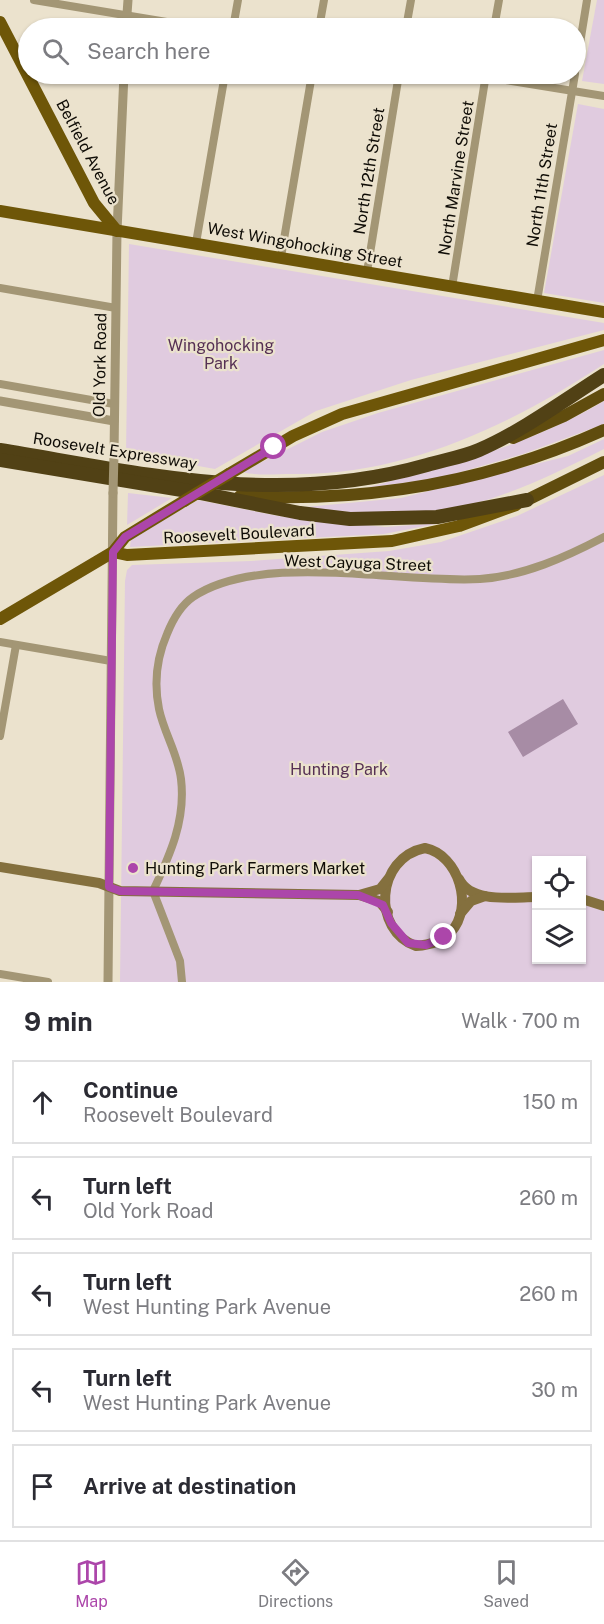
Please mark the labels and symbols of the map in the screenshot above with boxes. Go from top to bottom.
street label: Belfield Avenue [52,96,124,208]
street label: North Marvine Street [434,99,478,257]
street label: North 12th Street [350,106,388,236]
street label: North 11th Street [523,122,561,248]
street label: West Wingohocking Street [206,218,404,272]
street label: Old York Road [90,313,110,417]
park label: Wingohocking Park [168,336,274,373]
street label: Roosevelt Expressway [32,429,199,473]
route start [260,433,286,459]
street label: Roosevelt Boulevard [163,521,315,547]
street label: West Cayuga Street [284,551,432,575]
park label: Hunting Park [290,760,388,779]
place label: Hunting Park Farmers Market [145,859,365,878]
marker: Hunting Park Farmers Market [126,861,140,875]
route end [430,923,456,949]

